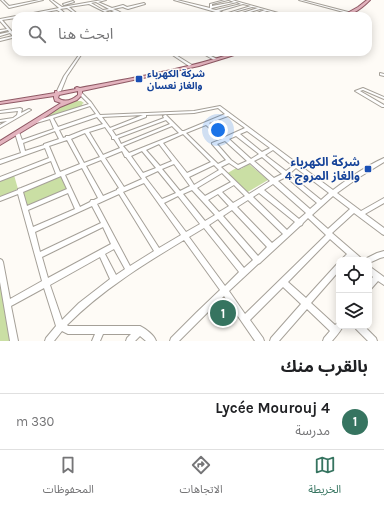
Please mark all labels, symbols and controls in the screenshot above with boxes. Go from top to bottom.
search box [12,12,372,56]
icon: search [26,23,48,45]
text: ابحث هنا [58,25,113,43]
place label: شركة الكهرباء والغاز نعسان [147,68,205,92]
marker: شركة الكهرباء والغاز نعسان [134,74,144,84]
your location [208,120,228,140]
place label: شركة الكهرباء والغاز المروج 4 [285,155,360,185]
marker: شركة الكهرباء والغاز المروج 4 [363,164,373,174]
map controls [336,257,372,329]
button: locate [336,257,372,293]
button: layers [336,293,372,329]
pin: 1 [210,298,236,328]
text: بالقرب منك [281,356,368,376]
text: Lycée Mourouj 4 [215,399,330,417]
text: 330 m [16,414,54,429]
text: 1 [353,414,357,429]
text: مدرسة [295,423,330,438]
tab: المحفوظات [43,454,94,501]
tab: الاتجاهات [180,454,223,501]
tab: الخريطة [308,454,341,501]

